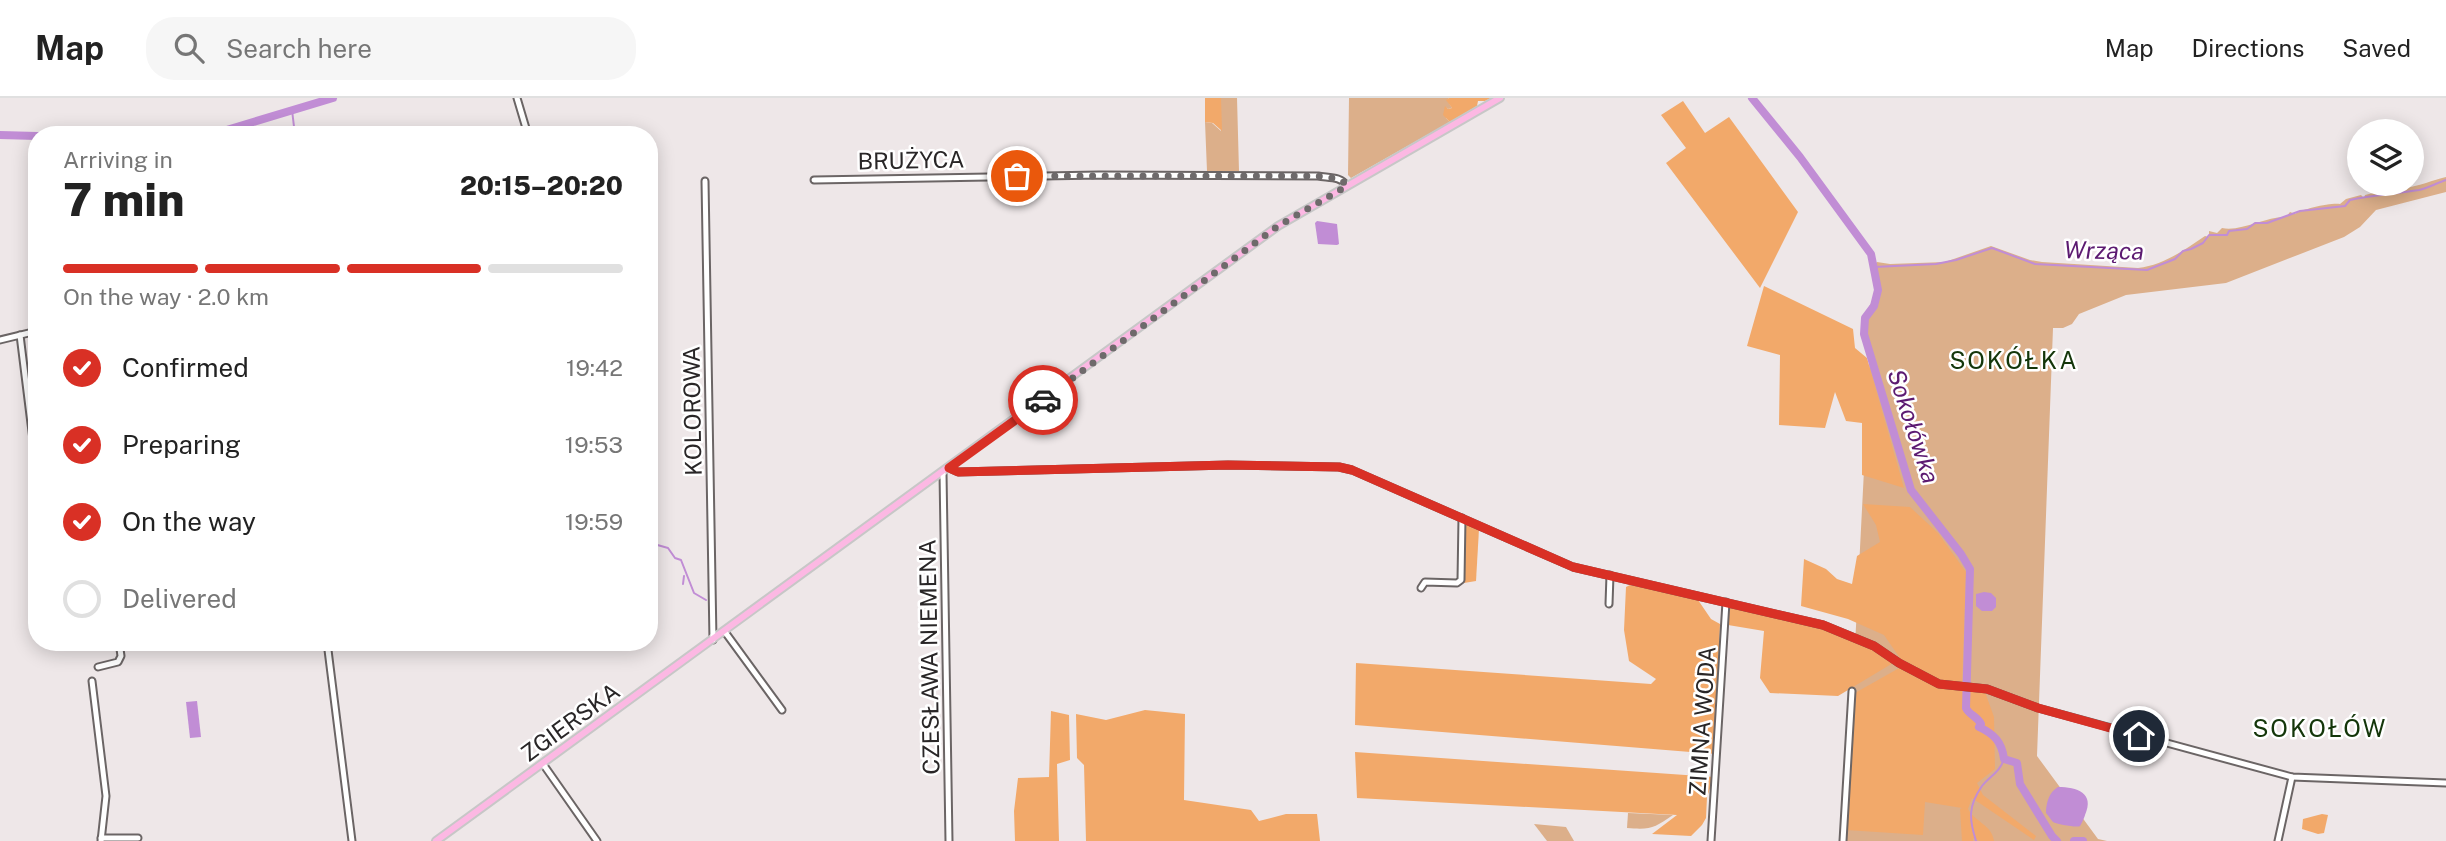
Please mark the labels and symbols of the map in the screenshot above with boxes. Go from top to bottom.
street label: BRUŻYCA [857,146,965,174]
pin [987,146,1047,206]
water label: Wrząca [2064,235,2144,265]
street label: KOLOROWA [677,346,707,476]
district label: SOKÓŁKA [1949,346,2079,374]
courier [1008,365,1078,435]
water label: Sokołówka [1882,365,1946,487]
street label: CZESŁAWA NIEMENA [913,539,945,775]
street label: ZIMNA WODA [1683,645,1721,797]
street label: ZGIERSKA [515,677,625,767]
pin [2109,706,2169,766]
district label: SOKOŁÓW [2253,714,2387,742]

